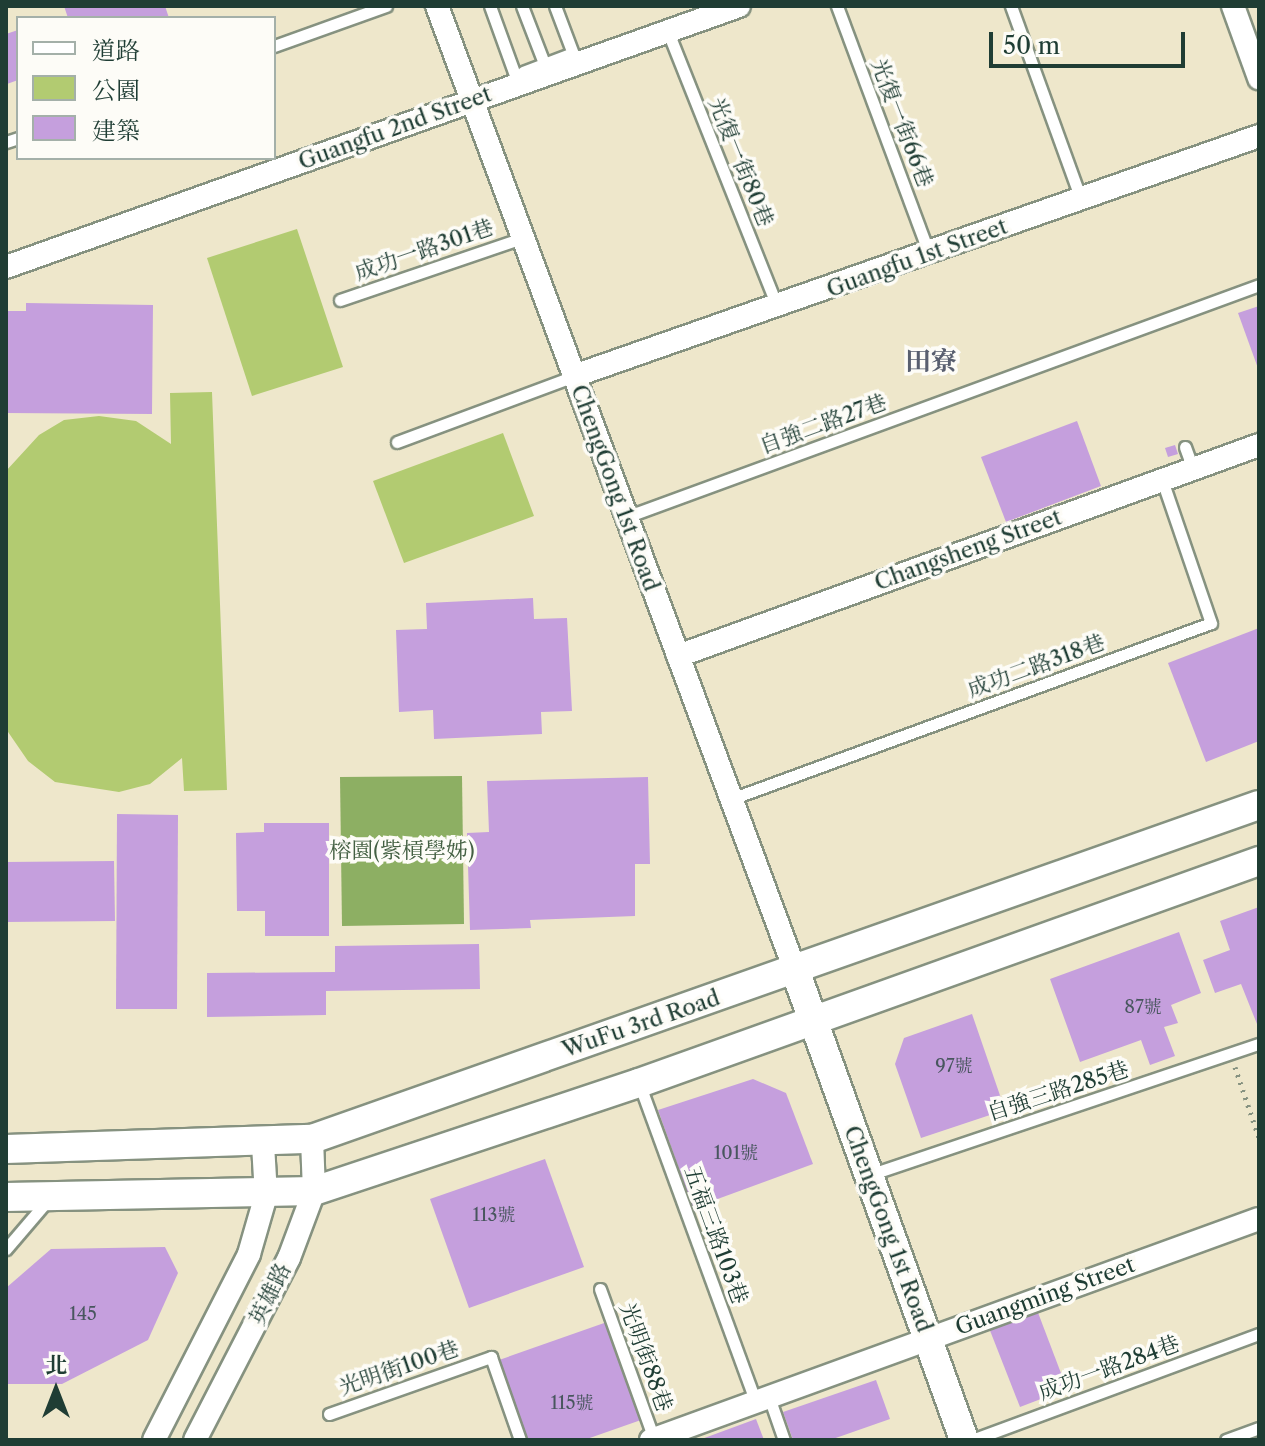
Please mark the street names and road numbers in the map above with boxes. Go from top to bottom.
street label: 光復一街66巷 [865,55,939,191]
street label: Guangfu 2nd Street [295,81,495,175]
street label: 光復一街80巷 [703,94,779,230]
street label: Guangfu 1st Street [823,213,1011,303]
street label: 成功一路301巷 [351,214,497,286]
street label: ChengGong 1st Road [565,381,665,595]
street label: 自強二路27巷 [756,389,890,459]
street label: Changsheng Street [871,504,1065,596]
street label: 成功二路318巷 [964,629,1108,703]
street label: WuFu 3rd Road [559,985,723,1063]
street label: 自強三路285巷 [984,1056,1132,1126]
street label: ChengGong 1st Road [838,1122,938,1336]
street label: 五福三路103巷 [679,1162,753,1308]
street label: Guangming Street [952,1251,1138,1341]
street label: 英雄路 [244,1259,296,1329]
street label: 光明街88巷 [614,1299,678,1415]
street label: 成功一路284巷 [1035,1330,1183,1406]
street label: 光明街100巷 [336,1335,462,1401]

